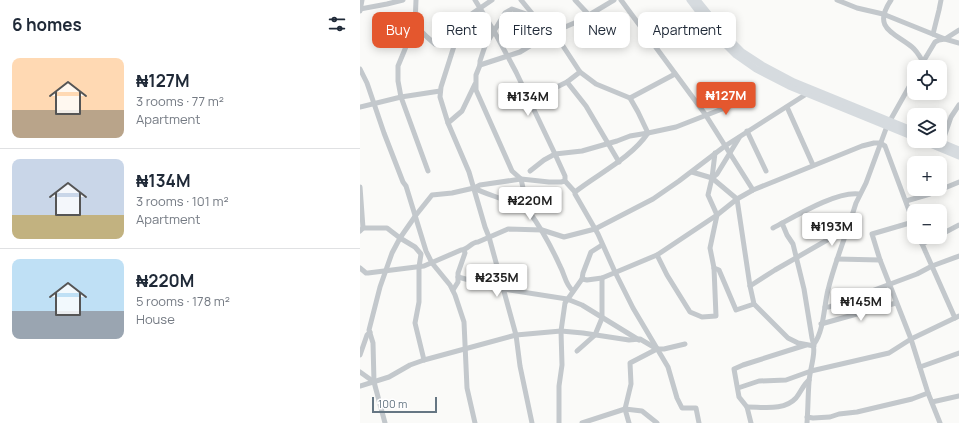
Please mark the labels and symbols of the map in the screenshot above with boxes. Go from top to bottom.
pin: ₦127M [698,82,754,116]
pin: ₦134M [500,83,556,117]
pin: ₦220M [502,187,558,221]
pin: ₦193M [804,213,860,247]
pin: ₦235M [469,264,525,298]
pin: ₦145M [833,288,889,322]
scale bar [372,395,437,414]

